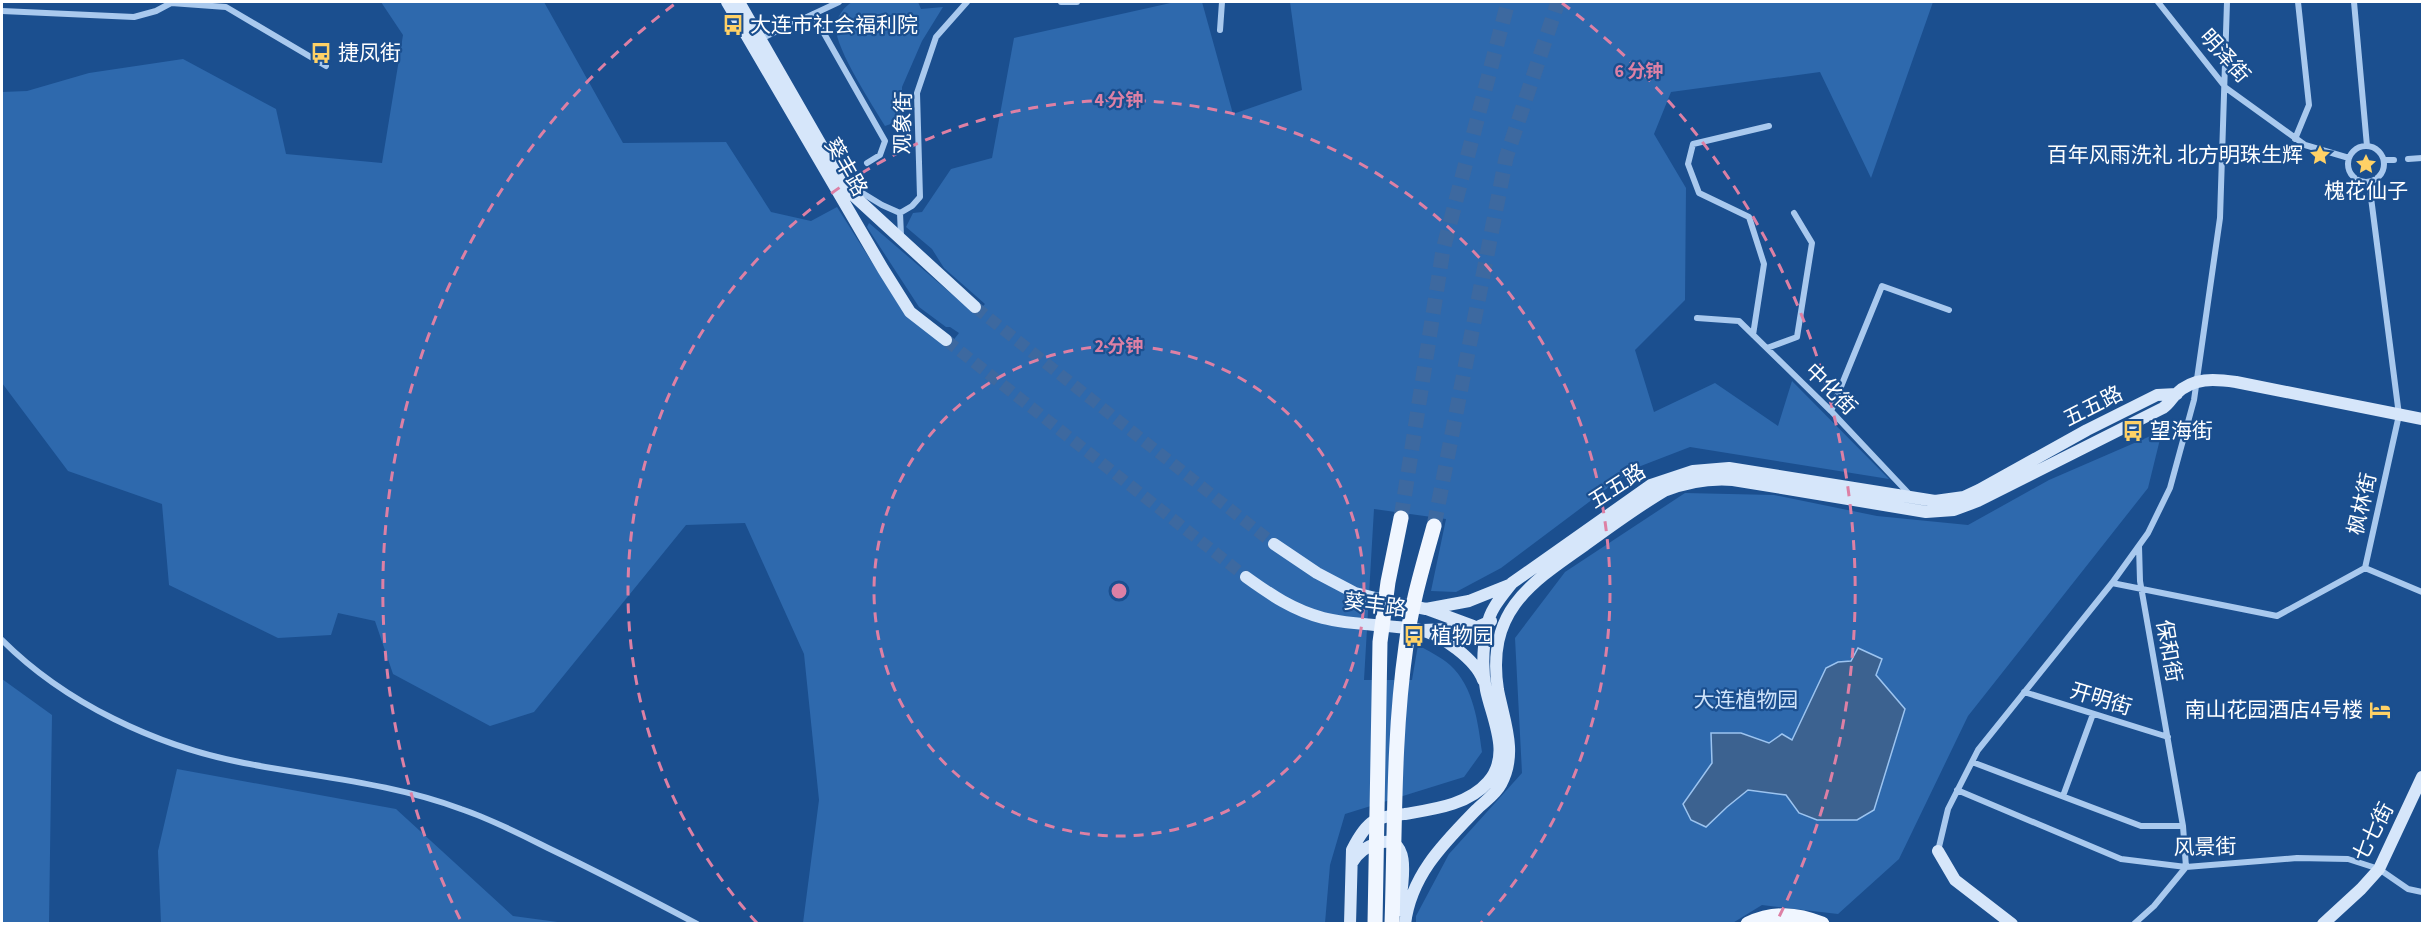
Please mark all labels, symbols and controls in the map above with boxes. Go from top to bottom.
place label: 大连市社会福利院 [750,10,918,40]
bus stop icon: 大连市社会福利院 [721,13,745,37]
street label: 明泽街 [2193,23,2257,89]
place label: 捷凤街 [338,38,401,68]
bus stop icon: 捷凤街 [309,41,333,65]
text: 6 分钟 [1614,59,1664,84]
text: 4 分钟 [1094,88,1144,113]
street label: 观象街 [887,91,919,155]
street label: 葵丰路 [817,132,875,202]
place label: 百年风雨洗礼 北方明珠生辉 [2047,140,2303,170]
place icon: 百年风雨洗礼 北方明珠生辉 [2308,143,2332,167]
place icon: 槐花仙子 [2354,152,2378,176]
place label: 槐花仙子 [2324,176,2408,206]
text: 2 分钟 [1094,334,1144,359]
street label: 中化街 [1798,356,1864,422]
street label: 五五路 [2058,378,2128,434]
place label: 望海街 [2150,416,2213,446]
bus stop icon: 望海街 [2121,419,2145,443]
street label: 五五路 [1582,456,1652,516]
street label: 枫林街 [2340,470,2384,538]
centre of rings [1109,581,1129,601]
street label: 葵丰路 [1342,586,1408,624]
street label: 保和街 [2149,617,2189,685]
place label: 植物园 [1431,621,1494,651]
bus stop icon: 植物园 [1402,624,1426,648]
street label: 开明街 [2066,675,2136,723]
park label: 大连植物园 [1694,685,1799,715]
place label: 南山花园酒店4号楼 [2185,695,2363,725]
hotel icon: 南山花园酒店4号楼 [2368,698,2392,722]
street label: 七七街 [2345,797,2401,867]
street label: 风景街 [2173,831,2237,863]

